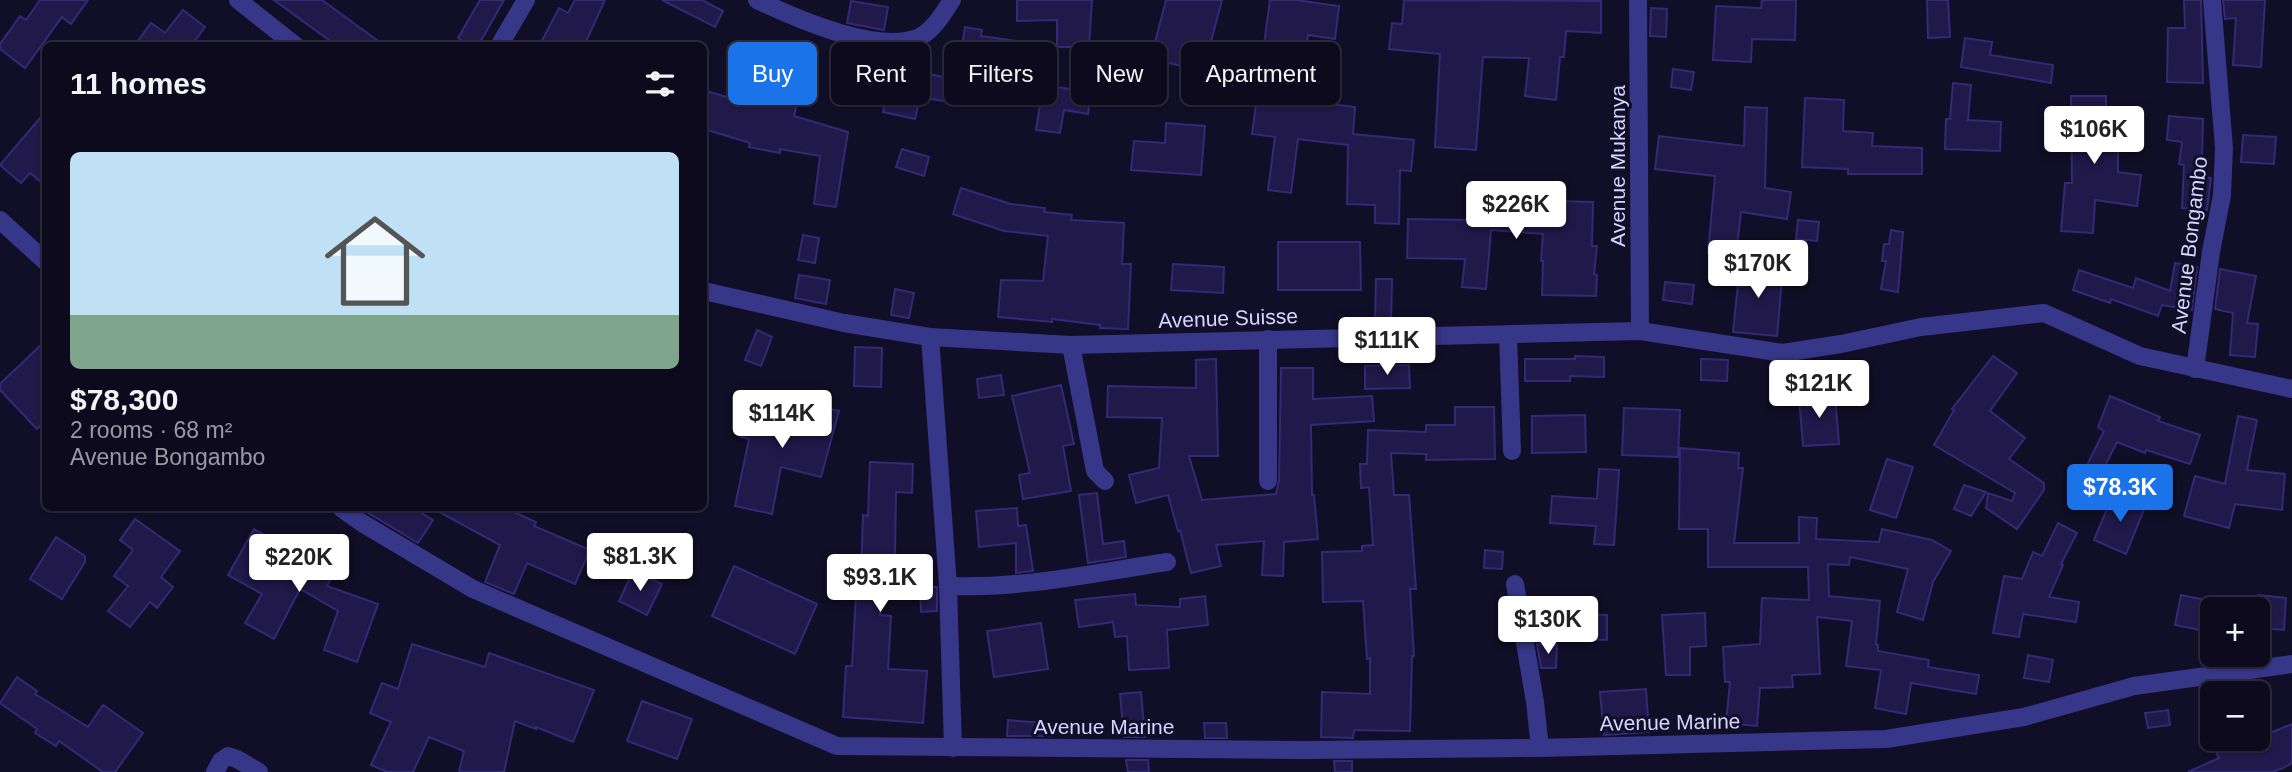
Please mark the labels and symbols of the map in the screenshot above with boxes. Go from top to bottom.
street label: Avenue Mukanya [1606,85,1629,247]
pin: $106K [2045,106,2143,166]
street label: Avenue Bongambo [2167,155,2211,335]
pin: $226K [1467,182,1565,241]
pin: $170K [1709,240,1807,300]
street label: Avenue Suisse [1158,304,1298,332]
pin: $111K [1338,318,1436,377]
pin: $121K [1770,360,1868,420]
pin: $114K [733,391,831,450]
pin: $78.3K [2063,464,2177,524]
pin: $220K [250,534,348,594]
pin: $81.3K [583,534,697,593]
pin: $93.1K [823,554,937,614]
pin: $130K [1499,596,1597,656]
street label: Avenue Marine [1599,709,1741,735]
street label: Avenue Marine [1034,715,1174,738]

